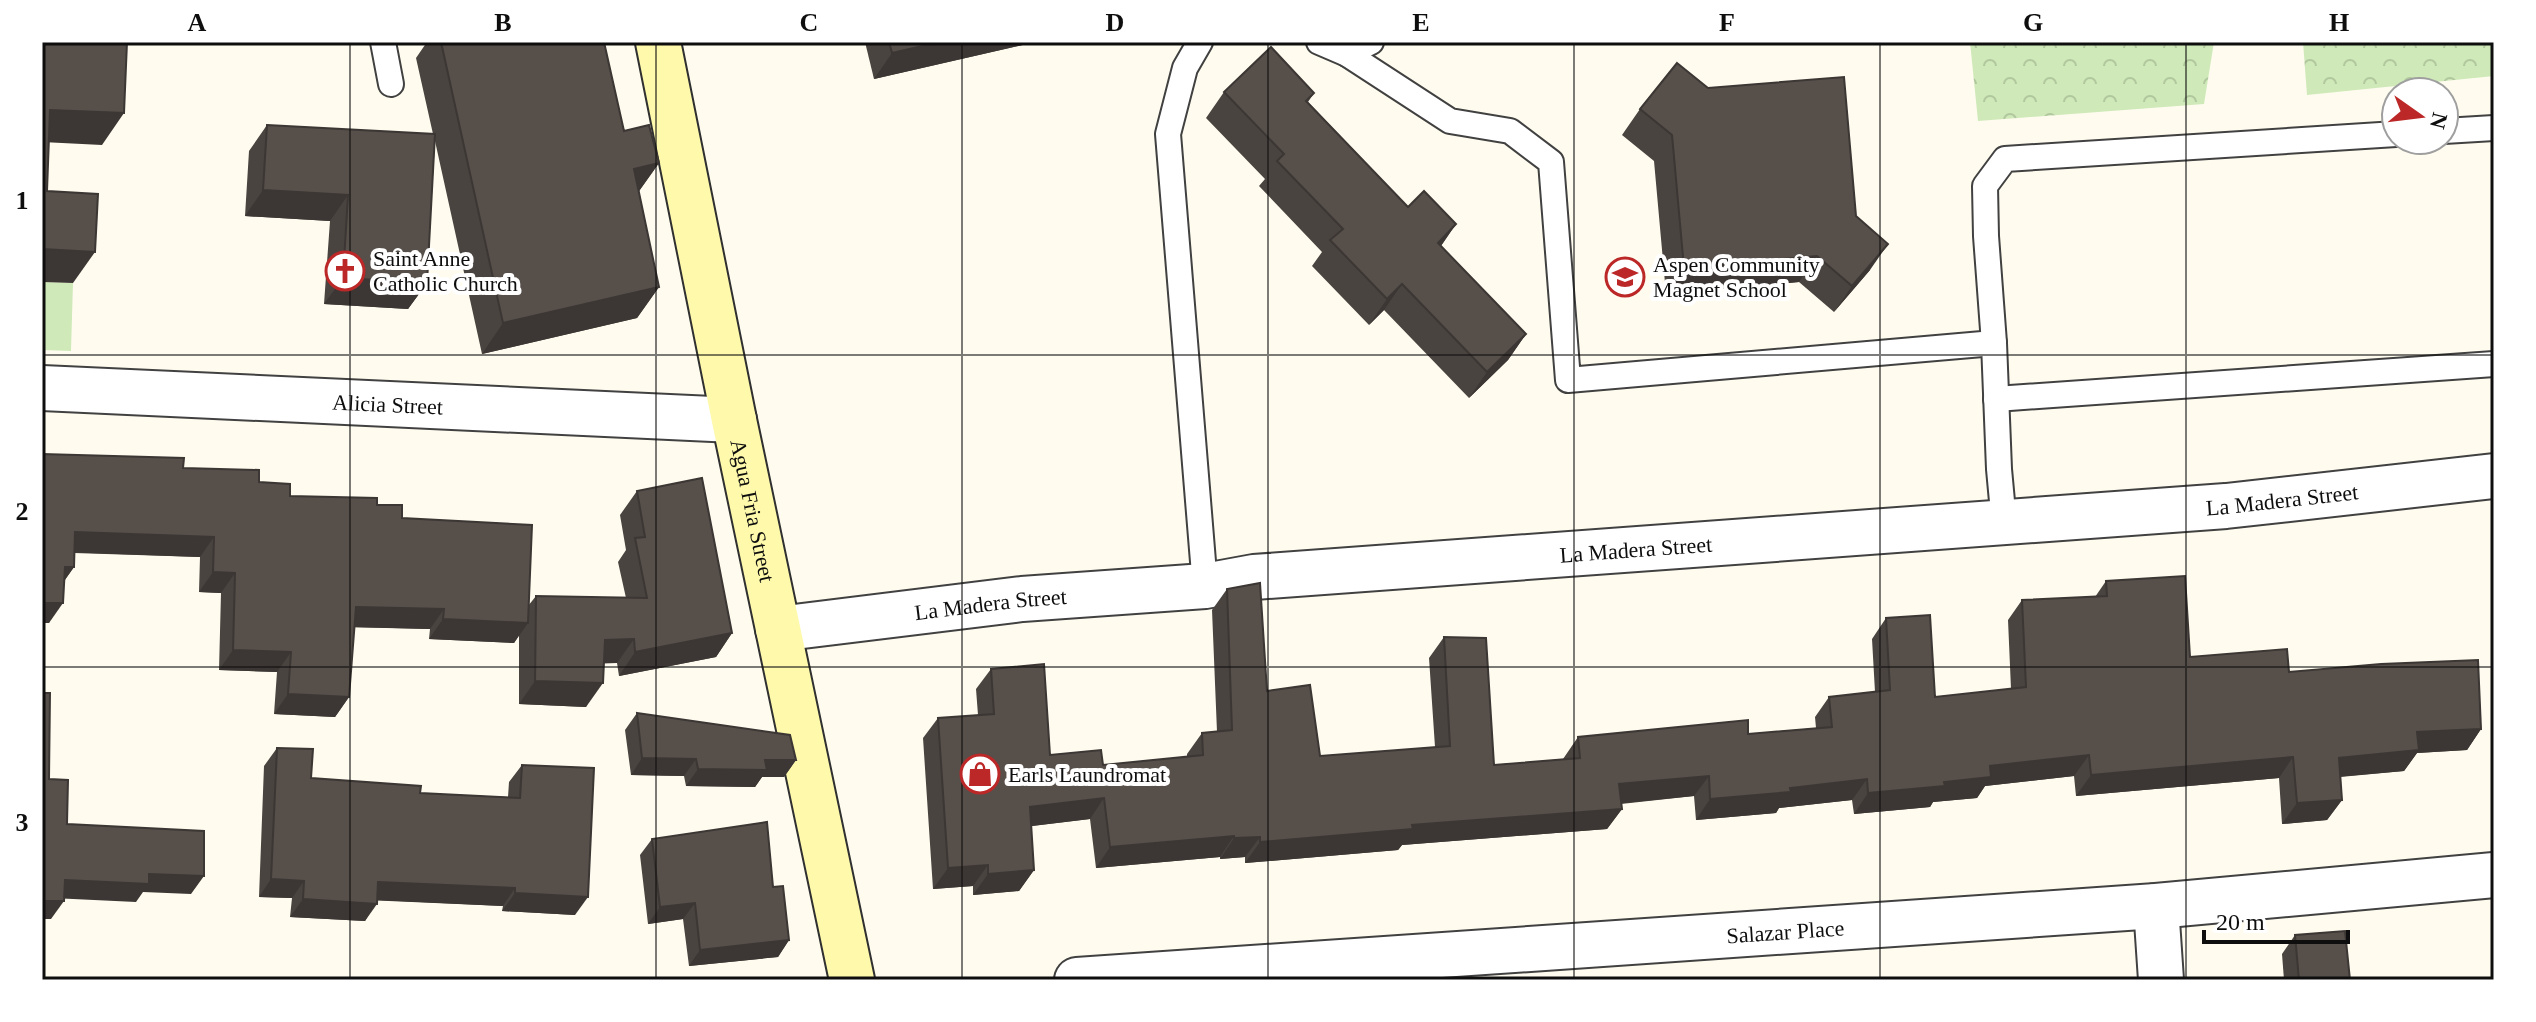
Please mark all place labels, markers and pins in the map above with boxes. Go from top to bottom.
place label: Saint Anne Catholic Church [373,246,518,296]
church icon: Saint Anne Catholic Church [324,250,366,292]
place label: Aspen Community Magnet School [1653,252,1820,302]
school or university icon: Aspen Community Magnet School [1604,256,1646,298]
shop icon: Earls Laundromat [959,753,1001,795]
place label: Earls Laundromat [1008,762,1166,787]

